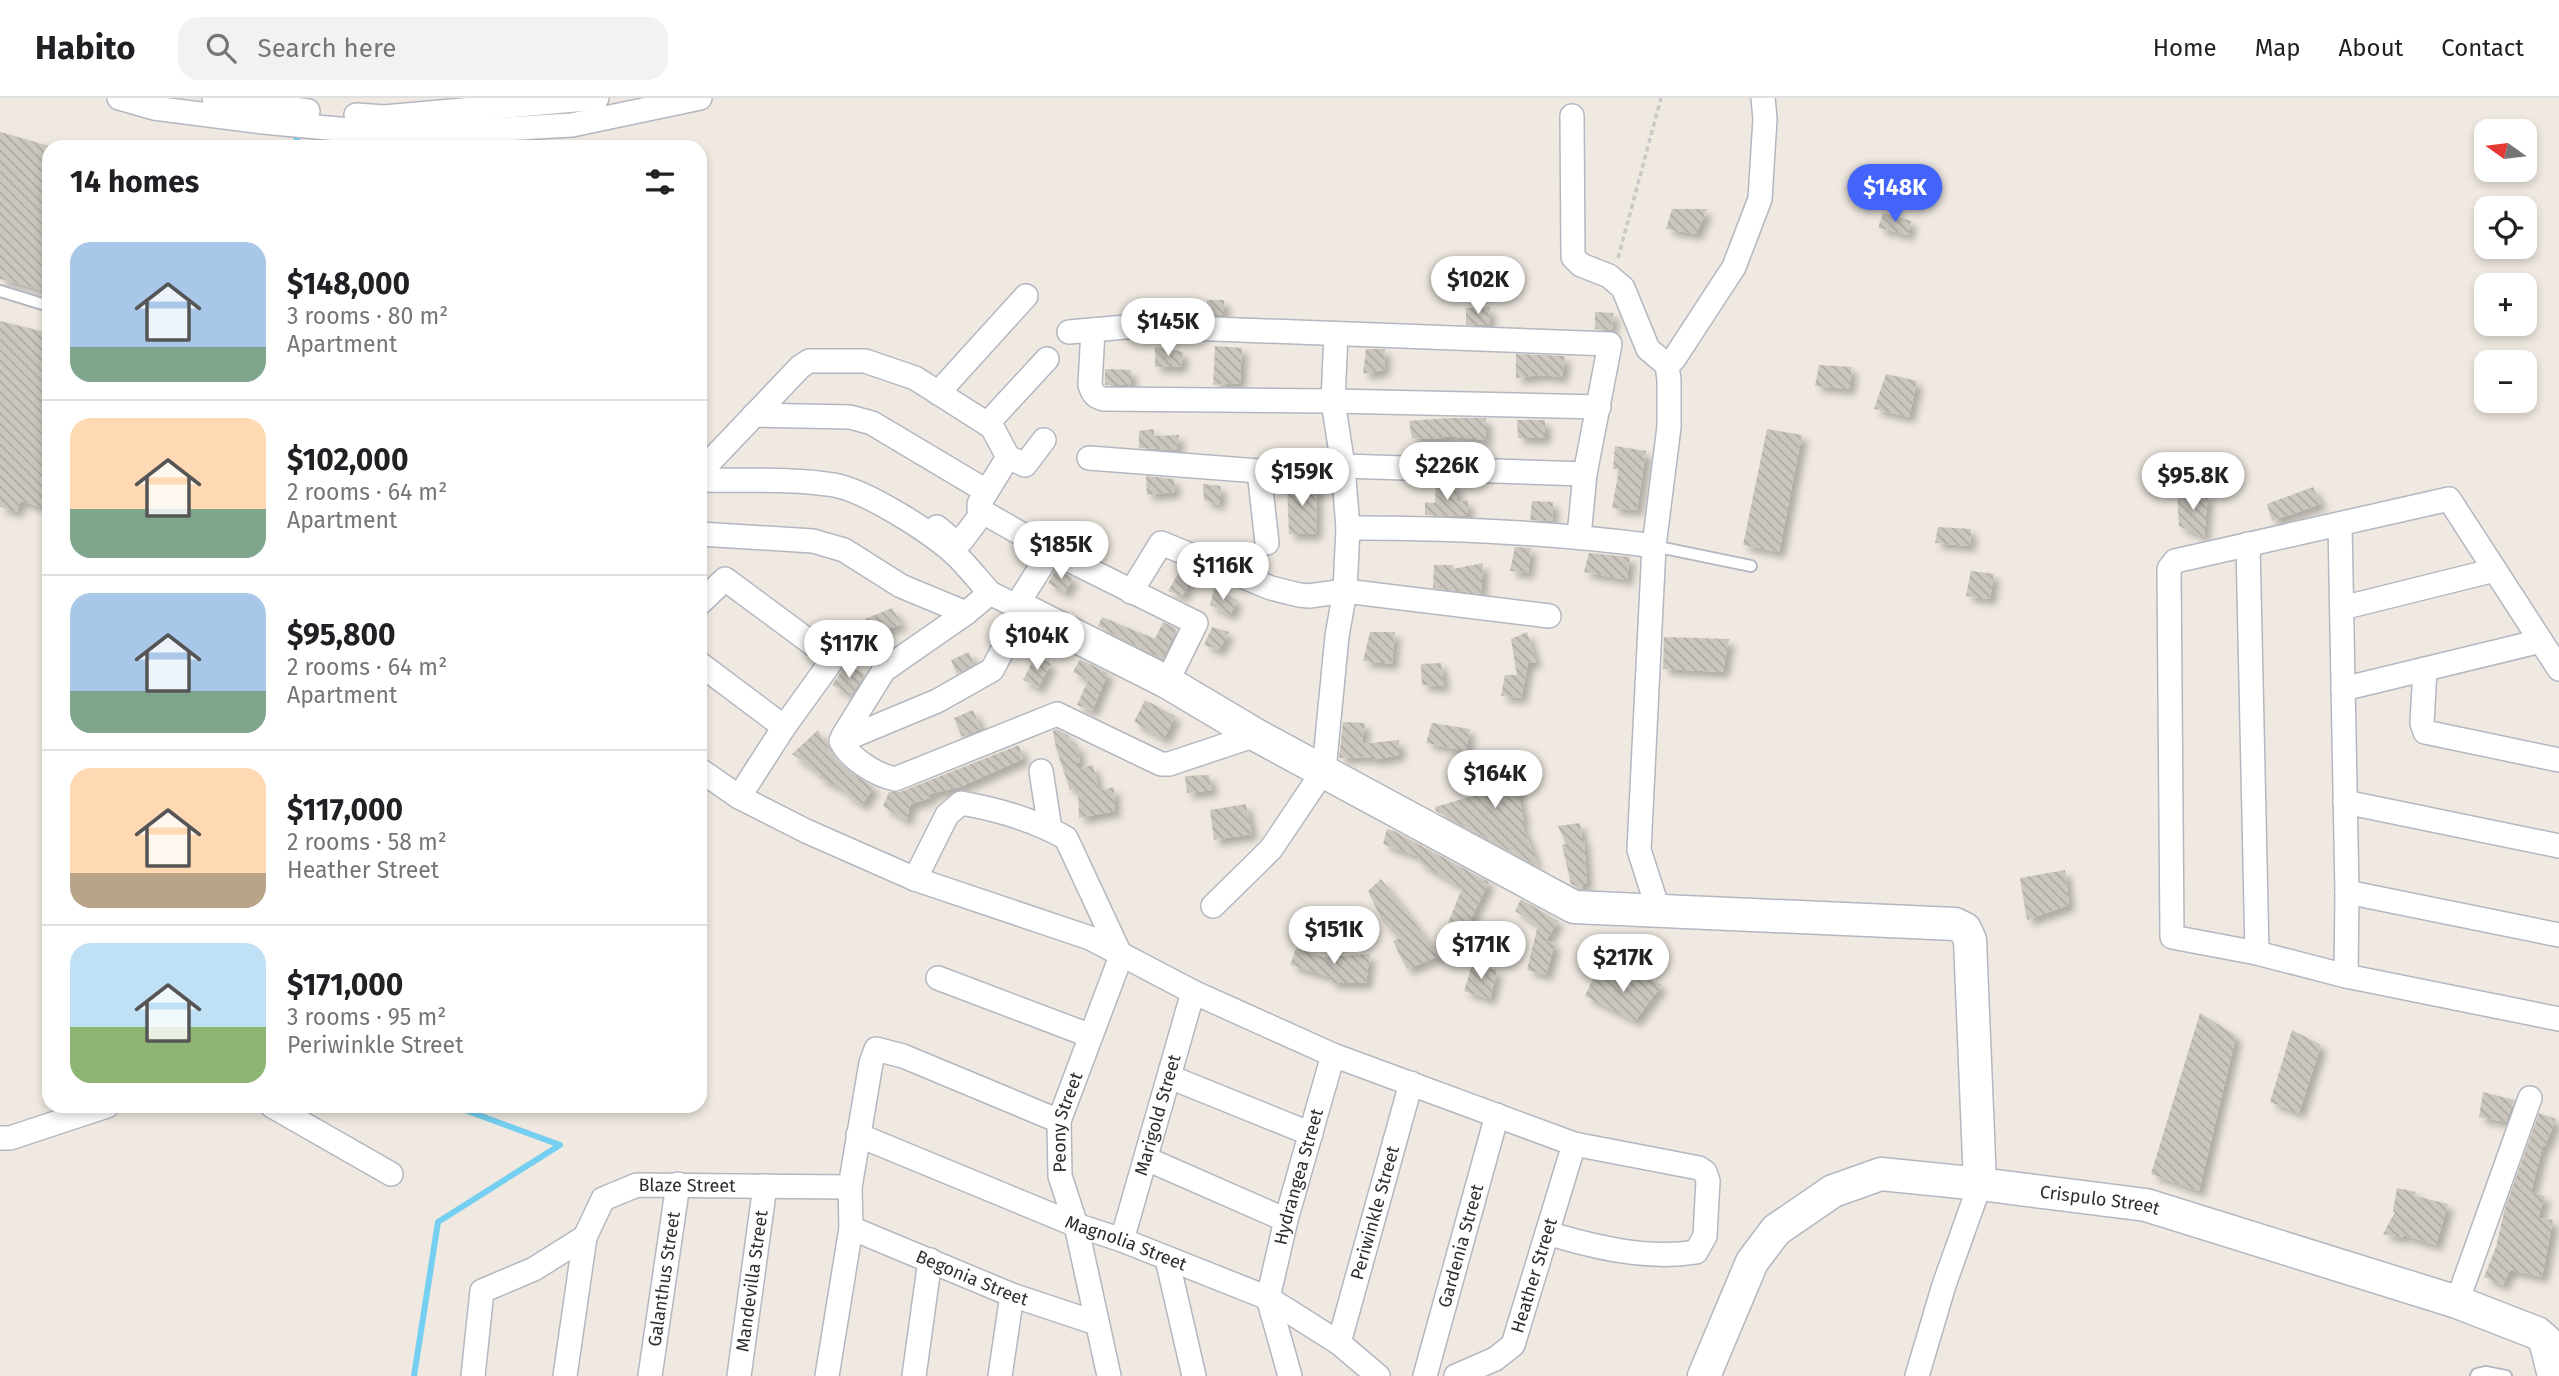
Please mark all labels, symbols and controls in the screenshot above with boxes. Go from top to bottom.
search box [178,17,668,80]
text: Habito [35,28,136,68]
icon: search [202,29,240,67]
text: Search here [258,33,396,64]
text: Home [2153,34,2217,62]
text: Map [2255,34,2301,62]
text: About [2339,34,2403,62]
text: Contact [2441,34,2524,62]
north arrow [2474,119,2538,182]
map controls [2474,119,2537,413]
icon: filters [641,163,679,201]
text: 14 homes [70,164,199,200]
pin: $148K [1846,164,1944,224]
text: $148K [1863,173,1927,201]
button: locate [2474,196,2537,259]
pin: $102K [1429,256,1527,316]
text: $102K [1447,265,1509,293]
text: $148,000 [287,266,410,302]
icon: home [126,270,210,354]
button: + [2474,273,2537,336]
pin: $145K [1119,299,1217,358]
text: 3 rooms · 80 m² [287,302,448,330]
text: $145K [1137,307,1199,335]
text: Apartment [287,330,397,358]
button: − [2474,350,2537,413]
text: $102,000 [287,442,408,478]
pin: $226K [1398,442,1496,502]
icon: home [126,446,210,530]
pin: $159K [1253,448,1351,508]
text: $226K [1415,451,1479,479]
pin: $95.8K [2136,452,2250,512]
text: $159K [1271,457,1333,485]
text: $95.8K [2158,461,2228,489]
text: 2 rooms · 64 m² [287,478,447,506]
text: Apartment [287,506,397,534]
pin: $185K [1012,522,1110,581]
text: $185K [1030,530,1092,558]
pin: $116K [1174,542,1272,602]
text: $116K [1193,551,1253,579]
pin: $104K [988,612,1086,672]
text: $95,800 [287,617,396,653]
pin: $117K [800,620,898,680]
icon: home [126,621,210,705]
text: $104K [1005,621,1069,649]
text: $117K [820,629,878,657]
text: 2 rooms · 64 m² [287,653,447,681]
text: Apartment [287,681,397,709]
pin: $164K [1446,750,1544,810]
text: $164K [1464,759,1527,787]
text: $117,000 [287,792,403,828]
icon: home [126,796,210,880]
text: 2 rooms · 58 m² [287,828,447,856]
text: Heather Street [287,856,439,884]
pin: $151K [1285,906,1383,966]
text: $151K [1305,915,1363,943]
pin: $171K [1432,922,1530,981]
text: $171K [1452,930,1510,958]
pin: $217K [1574,934,1672,994]
text: $217K [1593,943,1653,971]
text: $171,000 [287,967,403,1003]
icon: home [126,971,210,1055]
text: 3 rooms · 95 m² [287,1003,446,1031]
text: Periwinkle Street [287,1031,463,1059]
street label: Marigold Street [1130,1051,1186,1178]
street label: Peony Street [1048,1068,1088,1173]
street label: Hydrangea Street [1270,1106,1328,1247]
street label: Periwinkle Street [1346,1143,1404,1282]
street label: Blaze Street [638,1174,736,1197]
street label: Gardenia Street [1433,1181,1489,1310]
street label: Crispulo Street [2039,1181,2163,1220]
street label: Mandevilla Street [731,1208,773,1353]
street label: Galanthus Street [643,1210,685,1348]
street label: Magnolia Street [1062,1211,1190,1276]
street label: Heather Street [1506,1215,1562,1336]
street label: Begonia Street [913,1245,1031,1311]

